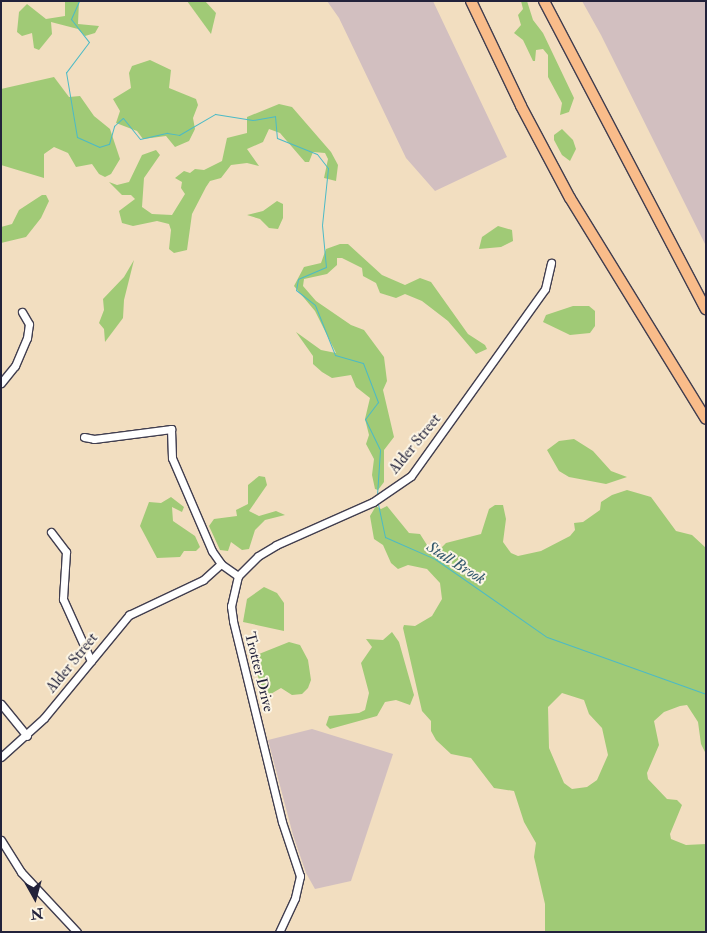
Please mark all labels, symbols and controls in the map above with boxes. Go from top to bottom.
street label: Alder Street [385,410,445,478]
water label: Stall Brook [423,537,489,589]
street label: Alder Street [42,629,102,697]
street label: Trotter Drive [240,630,278,714]
north arrow [10,873,60,923]
text: N [30,904,44,923]

